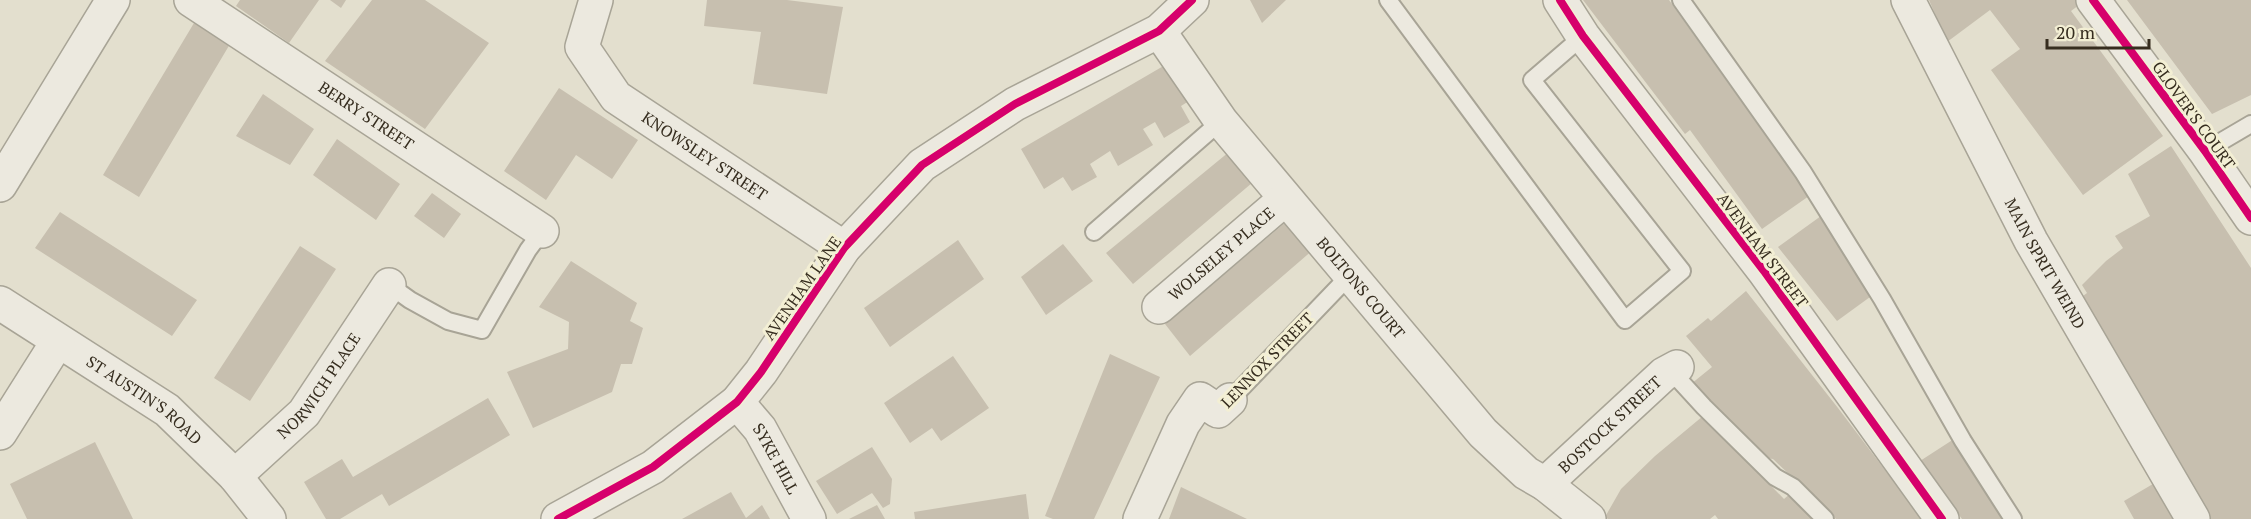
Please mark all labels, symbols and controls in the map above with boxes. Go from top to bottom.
scale bar [2047,12,2149,50]
text: 20 m [2056,20,2096,44]
street label: GLOVER'S COURT [2147,57,2241,174]
street label: BERRY STREET [314,76,418,155]
street label: KNOWSLEY STREET [638,106,772,205]
street label: AVENHAM STREET [1712,188,1814,312]
street label: MAIN SPRIT WEIND [2000,194,2091,333]
street label: WOLSELEY PLACE [1163,202,1279,305]
street label: AVENHAM LANE [758,232,846,344]
street label: BOLTONS COURT [1312,232,1410,343]
street label: LENNOX STREET [1216,307,1318,412]
street label: NORWICH PLACE [272,328,365,443]
street label: ST AUSTIN'S ROAD [82,350,207,449]
street label: BOSTOCK STREET [1553,371,1666,478]
street label: SYKE HILL [748,418,804,498]

